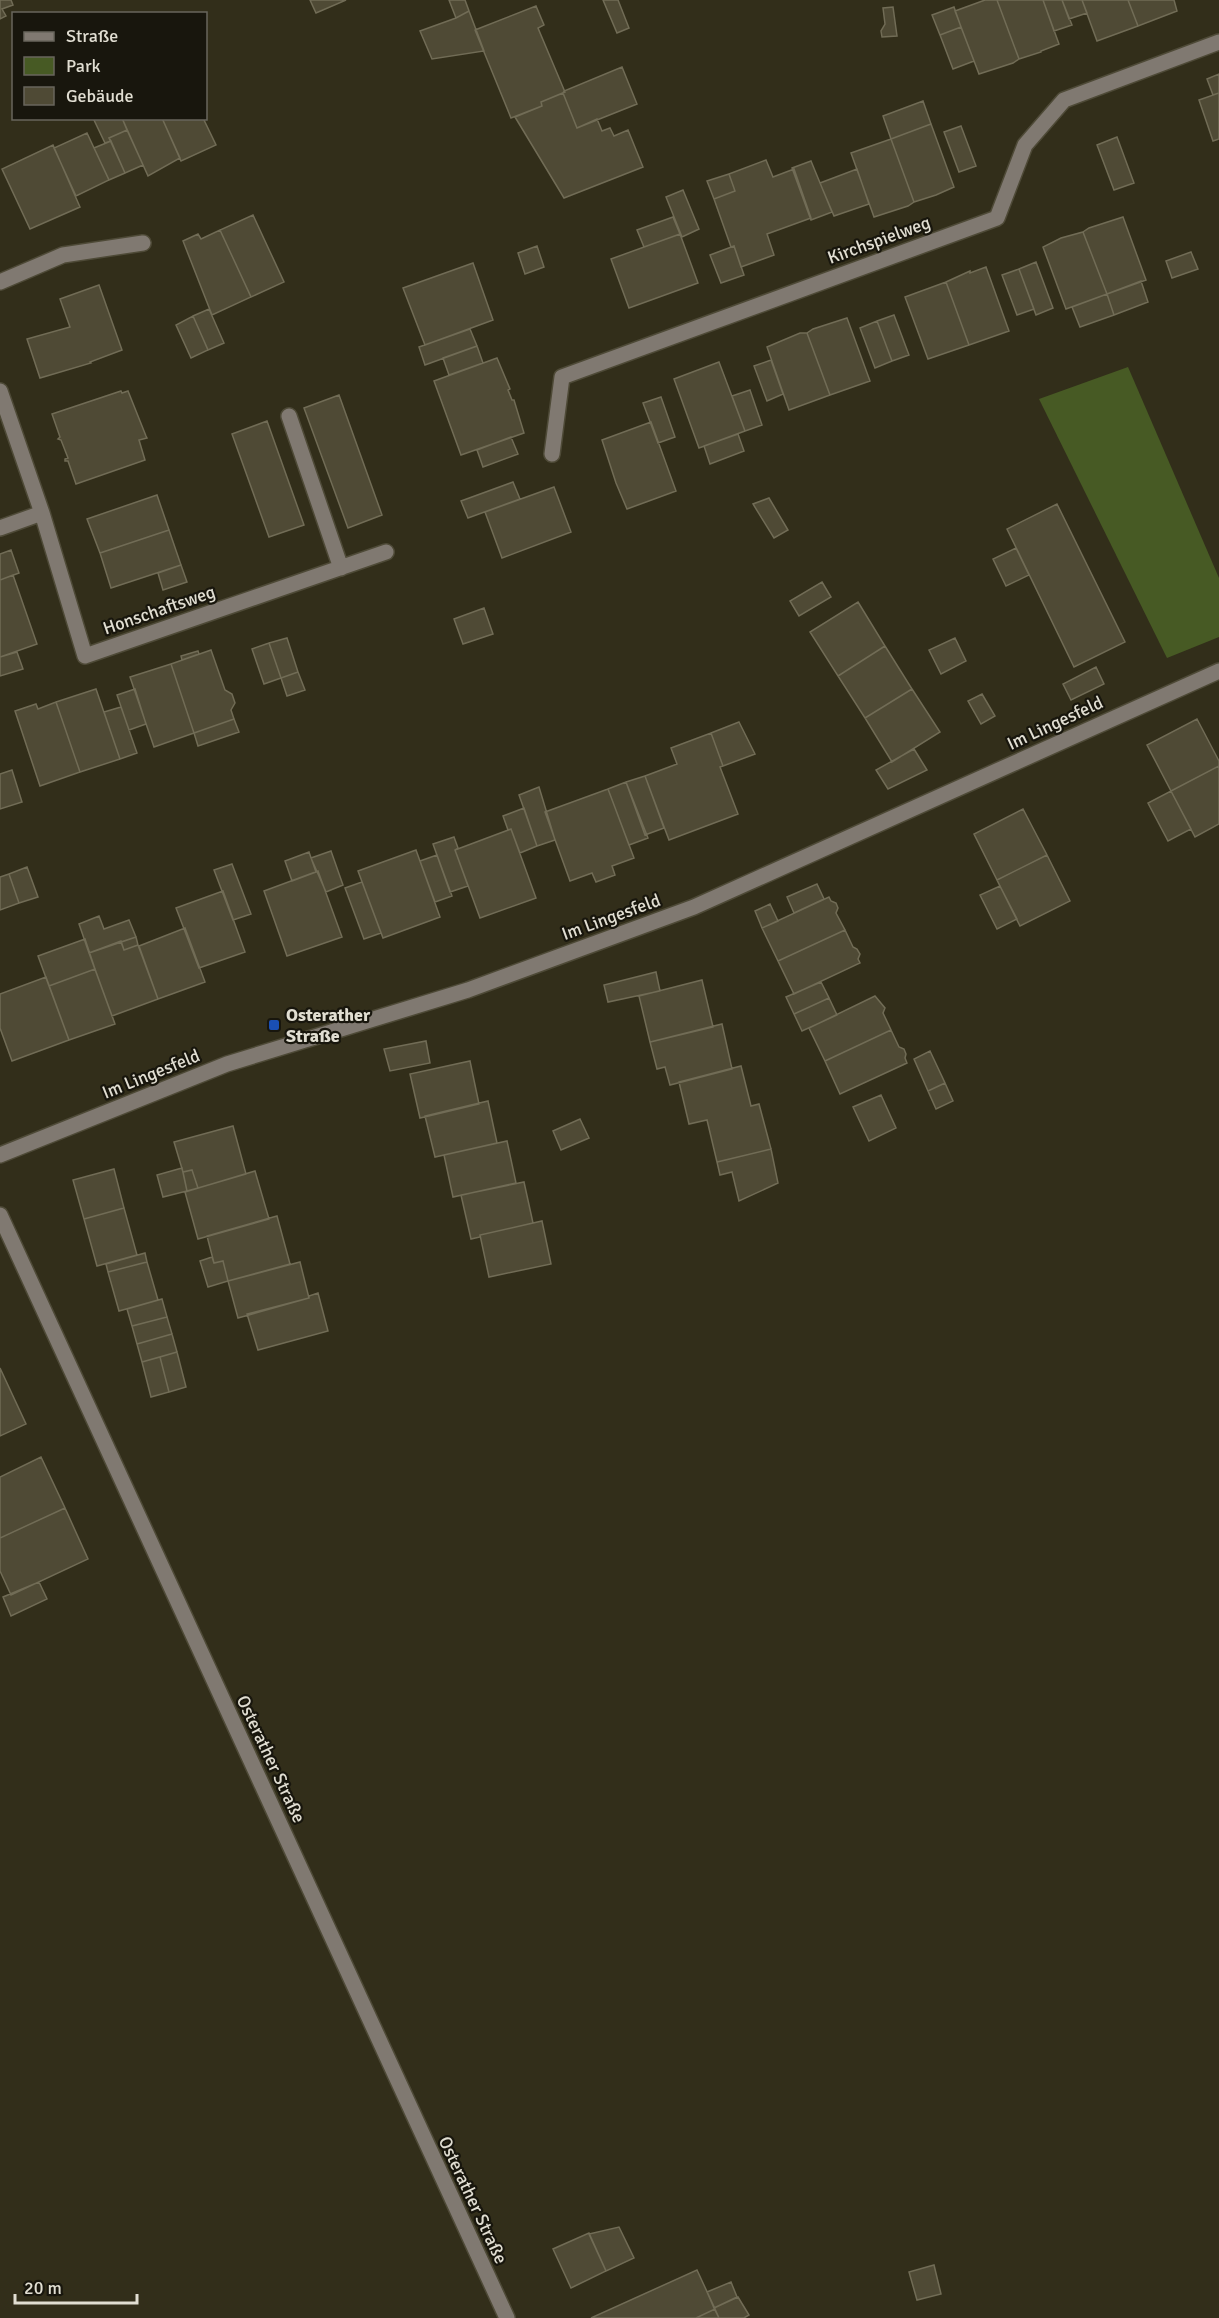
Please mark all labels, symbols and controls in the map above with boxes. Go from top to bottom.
legend [12,12,207,120]
text: Straße [66,25,118,47]
text: Park [66,55,101,77]
text: Gebäude [66,85,134,107]
street label: Kirchspielweg [825,211,933,269]
street label: Honschaftsweg [100,580,218,640]
street label: Im Lingesfeld [1004,691,1106,755]
street label: Im Lingesfeld [559,889,663,945]
place label: Osterather Straße [286,1004,371,1047]
marker: Osterather Straße [267,1018,281,1032]
street label: Im Lingesfeld [99,1044,203,1104]
street label: Osterather Straße [232,1692,310,1826]
street label: Osterather Straße [434,2133,512,2267]
scale bar [15,2267,136,2305]
text: 20 m [24,2277,62,2299]

